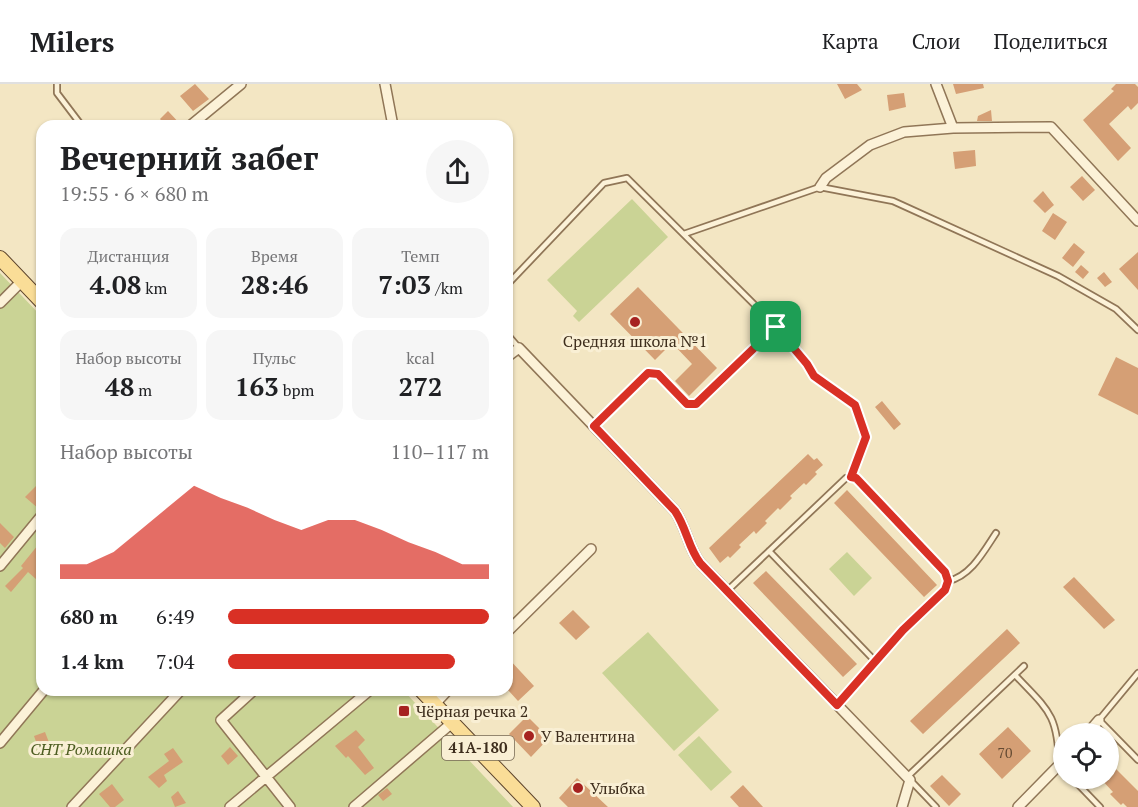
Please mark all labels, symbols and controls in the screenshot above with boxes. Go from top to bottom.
text: Milers [30,23,114,60]
text: Карта [822,27,879,55]
text: Слои [912,27,961,55]
text: Поделиться [994,27,1108,55]
text: Вечерний забег [60,136,318,179]
button: share [426,140,489,203]
text: 19:55 · 6 × 680 m [60,180,209,207]
text: Дистанция [88,245,169,267]
text: Время [251,245,298,267]
text: Темп [401,245,440,267]
text: 4.08 [90,267,141,301]
text: 28:46 [241,267,308,301]
text: 7:03 [378,267,431,301]
text: km [141,277,167,299]
text: /km [431,277,463,299]
pin [750,301,801,352]
icon: arrive [759,310,792,343]
marker: Средняя школа №1 [628,315,642,329]
place label: Средняя школа №1 [563,330,707,352]
text: Набор высоты [75,347,182,369]
text: Пульс [253,347,296,369]
text: kcal [406,347,435,369]
text: 48 [105,369,134,403]
text: 163 [235,369,279,403]
text: 272 [398,369,443,403]
text: m [134,379,152,401]
text: bpm [279,379,314,401]
text: Набор высоты [60,438,193,465]
text: 110–117 m [390,438,489,465]
text: 680 m [60,603,118,630]
text: 6:49 [156,603,195,630]
text: 1.4 km [60,648,124,675]
text: 7:04 [156,648,195,675]
place label: Чёрная речка 2 [416,700,528,722]
marker: Чёрная речка 2 [397,704,411,718]
map controls [1053,723,1119,789]
button: locate [1053,723,1119,789]
place label: У Валентина [541,725,635,747]
marker: У Валентина [522,729,536,743]
road number: 41А-180 [442,736,514,760]
park label: СНТ Ромашка [30,738,132,760]
house number: 70 [998,743,1012,762]
place label: Улыбка [590,777,645,799]
marker: Улыбка [571,781,585,795]

